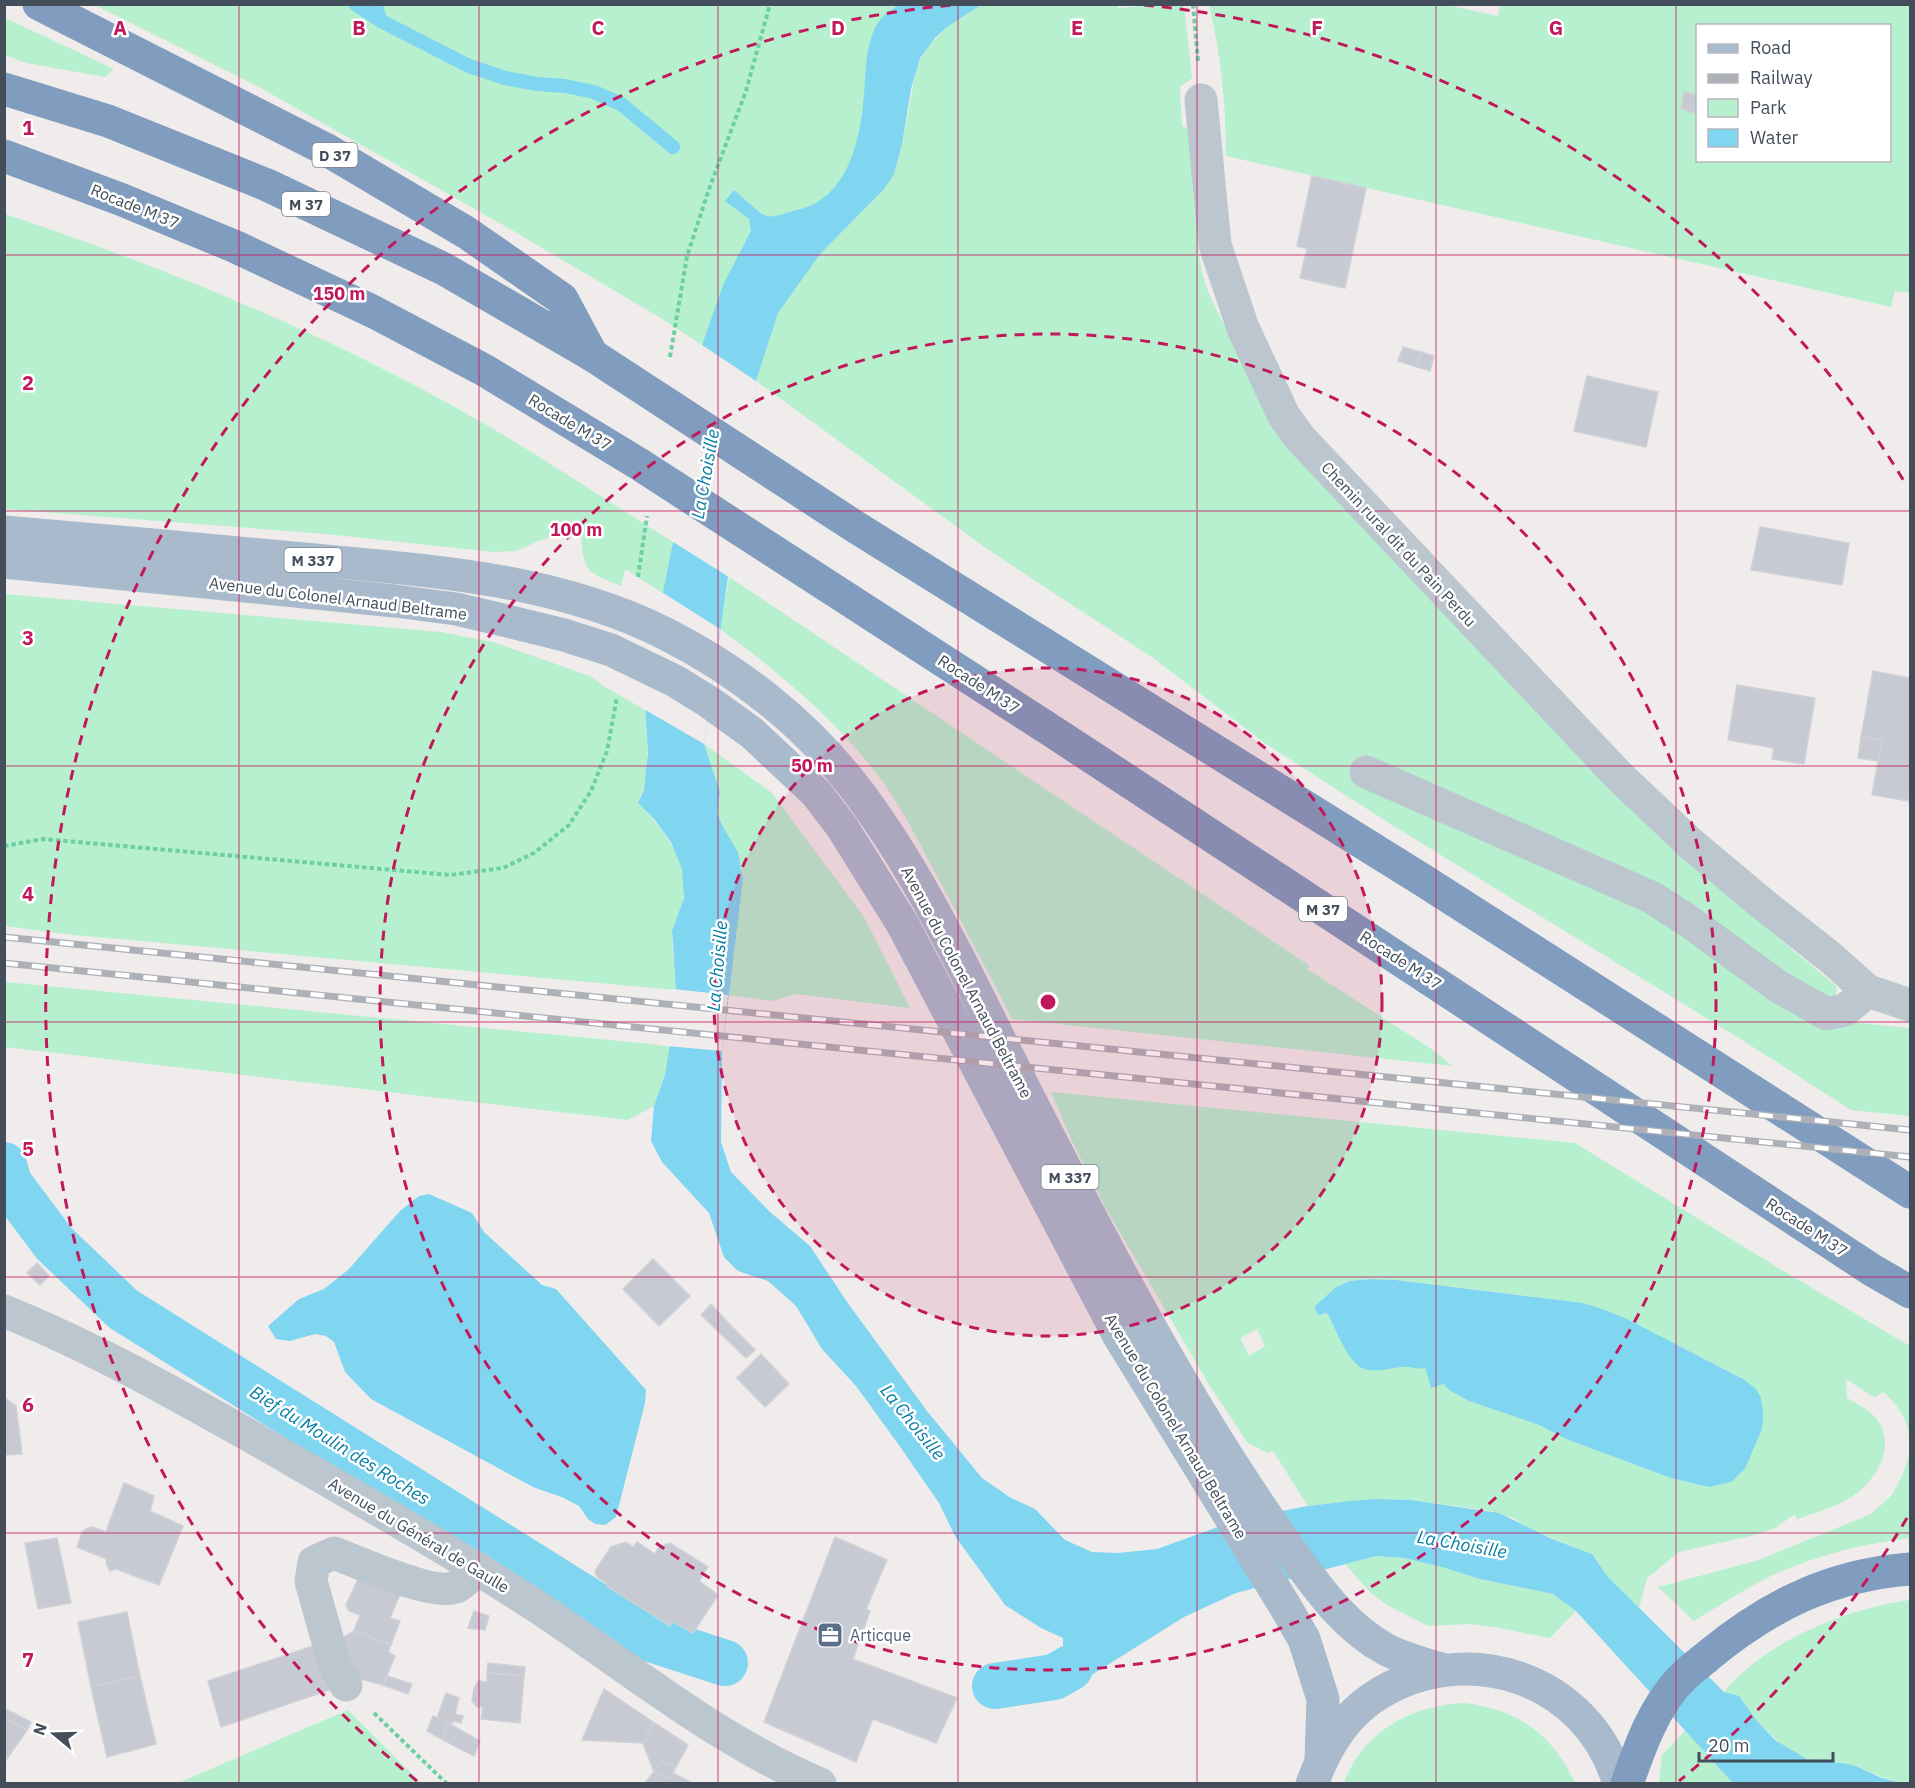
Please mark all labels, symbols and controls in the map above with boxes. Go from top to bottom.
text: A [113,14,127,41]
text: B [352,14,366,41]
text: C [591,14,605,41]
text: D [831,14,845,41]
text: E [1071,14,1083,41]
text: F [1311,14,1323,41]
text: G [1549,14,1563,41]
legend [1696,24,1891,162]
text: Road [1750,36,1791,59]
text: Railway [1750,66,1812,89]
text: Park [1750,96,1787,119]
text: 1 [22,114,34,141]
text: Water [1750,126,1799,149]
road number: D 37 [312,143,358,167]
street label: Rocade M 37 [88,179,182,233]
road number: M 37 [282,192,330,216]
text: 150 m [313,282,365,305]
text: 2 [22,369,34,396]
street label: Rocade M 37 [525,389,615,455]
water label: La Choisille [686,427,724,521]
street label: Chemin rural dit du Pain Perdu [1317,457,1481,631]
text: 100 m [550,518,602,541]
road number: M 337 [284,548,342,572]
street label: Avenue du Colonel Arnaud Beltrame [208,572,468,624]
text: 3 [22,624,34,651]
street label: Rocade M 37 [934,650,1024,718]
text: 50 m [791,754,833,777]
street label: Avenue du Colonel Arnaud Beltrame [897,863,1037,1102]
text: 4 [22,880,34,907]
road number: M 37 [1299,897,1347,921]
water label: La Choisille [702,920,732,1012]
street label: Rocade M 37 [1356,926,1446,994]
centre of rings [1038,992,1058,1012]
text: 5 [22,1135,34,1162]
road number: M 337 [1042,1165,1098,1189]
street label: Rocade M 37 [1762,1193,1852,1261]
street label: Avenue du Colonel Arnaud Beltrame [1101,1310,1252,1543]
water label: Bief du Moulin des Roches [246,1380,434,1510]
water label: La Choisille [876,1380,950,1464]
text: 6 [22,1391,34,1418]
street label: Avenue du Général de Gaulle [325,1473,513,1597]
water label: La Choisille [1415,1525,1509,1563]
office icon: Articque [815,1620,845,1650]
place label: Articque [850,1625,911,1645]
text: 7 [22,1646,34,1673]
north arrow [24,1704,84,1764]
text: N [28,1720,51,1738]
scale bar [1699,1725,1832,1763]
text: 20 m [1708,1734,1750,1757]

